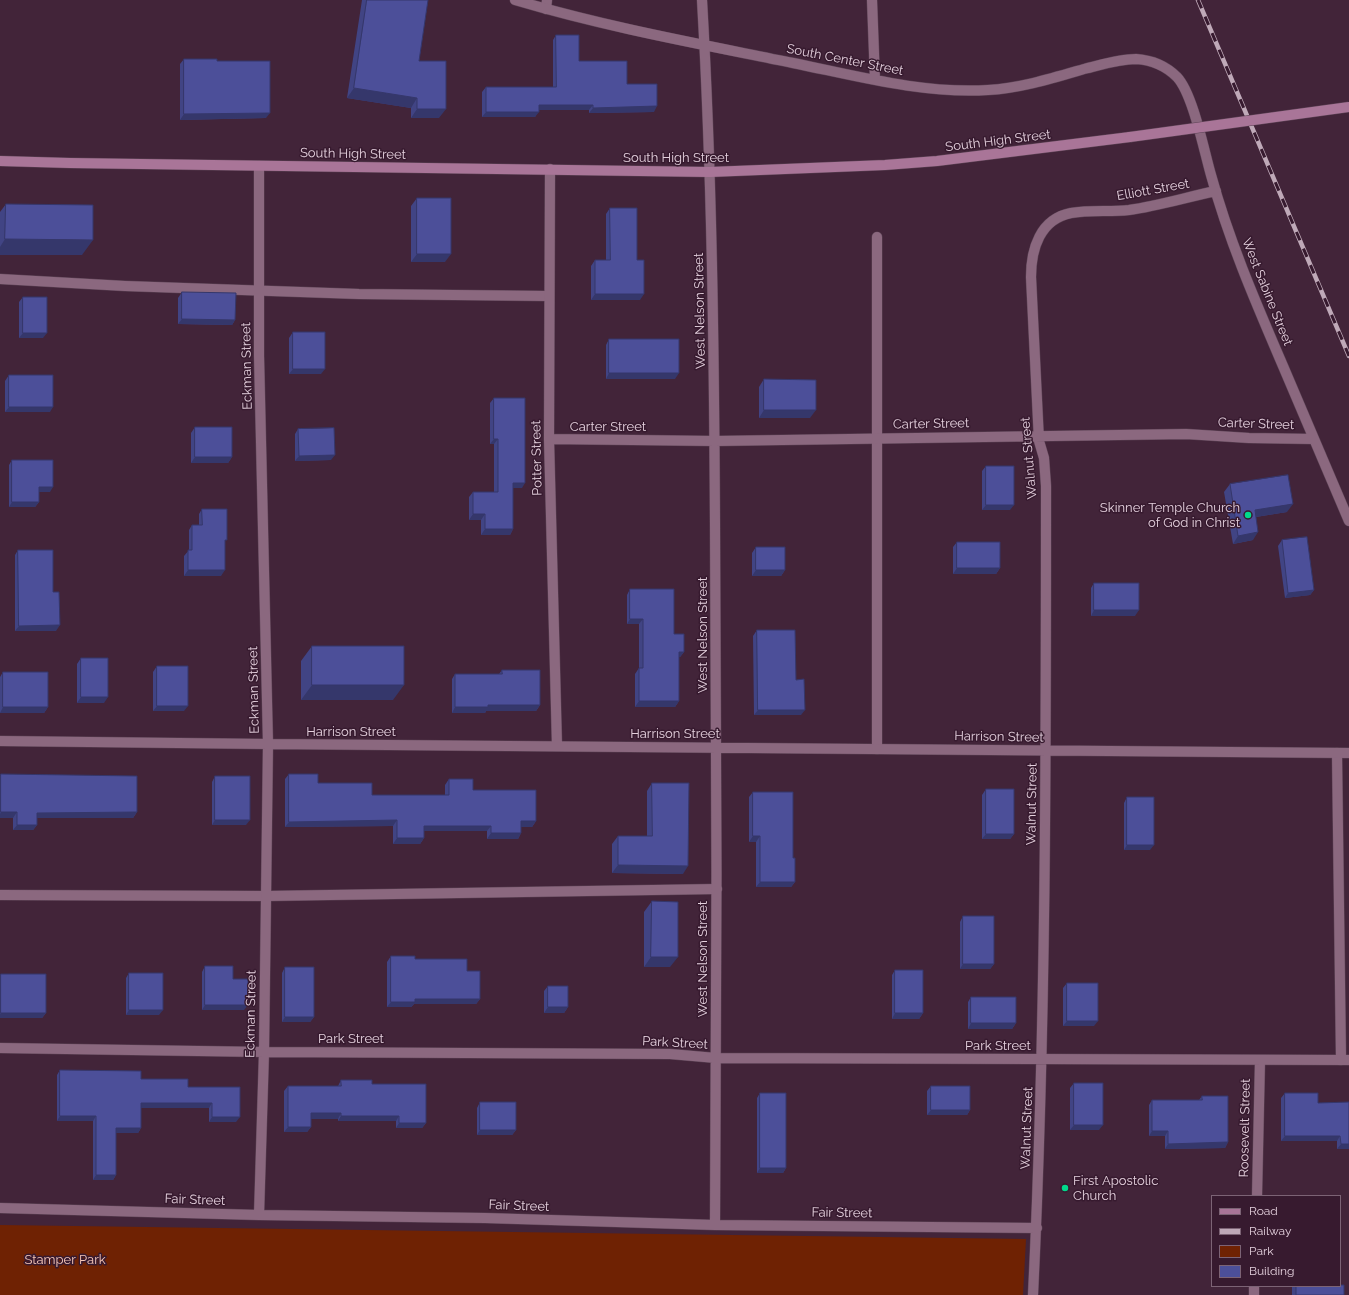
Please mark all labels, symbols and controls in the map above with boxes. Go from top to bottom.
street label: South Center Street [785,41,905,79]
street label: South High Street [944,127,1052,155]
street label: South High Street [300,145,406,163]
street label: South High Street [623,150,729,166]
street label: Elliott Street [1115,176,1191,204]
street label: West Sabine Street [1238,236,1296,348]
street label: West Nelson Street [691,253,709,369]
street label: Eckman Street [238,322,256,410]
street label: Carter Street [1218,415,1294,433]
street label: Carter Street [893,416,969,432]
street label: Walnut Street [1018,416,1040,500]
street label: Carter Street [570,419,646,435]
street label: Potter Street [529,420,545,496]
place label: Skinner Temple Church of God in Christ [1100,500,1240,531]
marker: Skinner Temple Church of God in Christ [1243,510,1253,520]
street label: West Nelson Street [695,577,711,693]
street label: Eckman Street [245,646,263,734]
street label: Harrison Street [306,724,396,740]
street label: Harrison Street [630,726,720,742]
street label: Harrison Street [954,728,1044,746]
street label: Walnut Street [1023,763,1041,845]
street label: West Nelson Street [695,901,711,1017]
street label: Eckman Street [242,970,260,1058]
street label: Park Street [318,1031,384,1047]
street label: Park Street [642,1033,708,1053]
street label: Park Street [965,1038,1031,1054]
street label: Roosevelt Street [1236,1078,1254,1178]
street label: Walnut Street [1018,1086,1036,1170]
place label: First Apostolic Church [1073,1173,1158,1204]
marker: First Apostolic Church [1060,1183,1070,1193]
street label: Fair Street [164,1191,226,1209]
legend [1211,1195,1341,1287]
street label: Fair Street [488,1197,550,1215]
text: Road [1249,1204,1278,1218]
street label: Fair Street [812,1205,872,1221]
text: Railway [1249,1224,1291,1238]
text: Park [1249,1244,1274,1258]
park label: Stamper Park [24,1252,106,1268]
text: Building [1249,1264,1295,1278]

